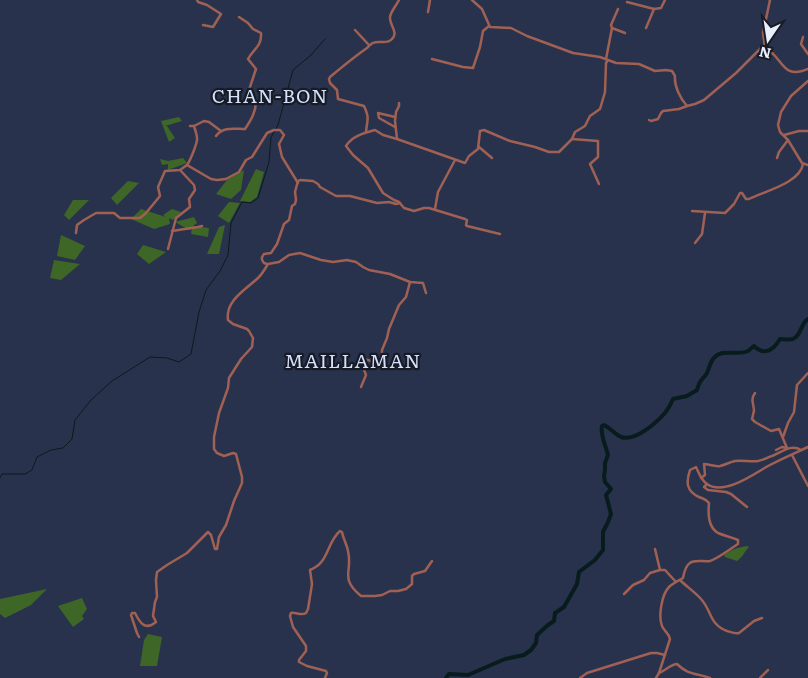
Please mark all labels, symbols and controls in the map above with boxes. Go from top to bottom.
north arrow [743,15,793,65]
text: N [757,43,773,65]
district label: CHAN-BON [212,81,328,109]
district label: MAILLAMAN [285,346,421,374]

